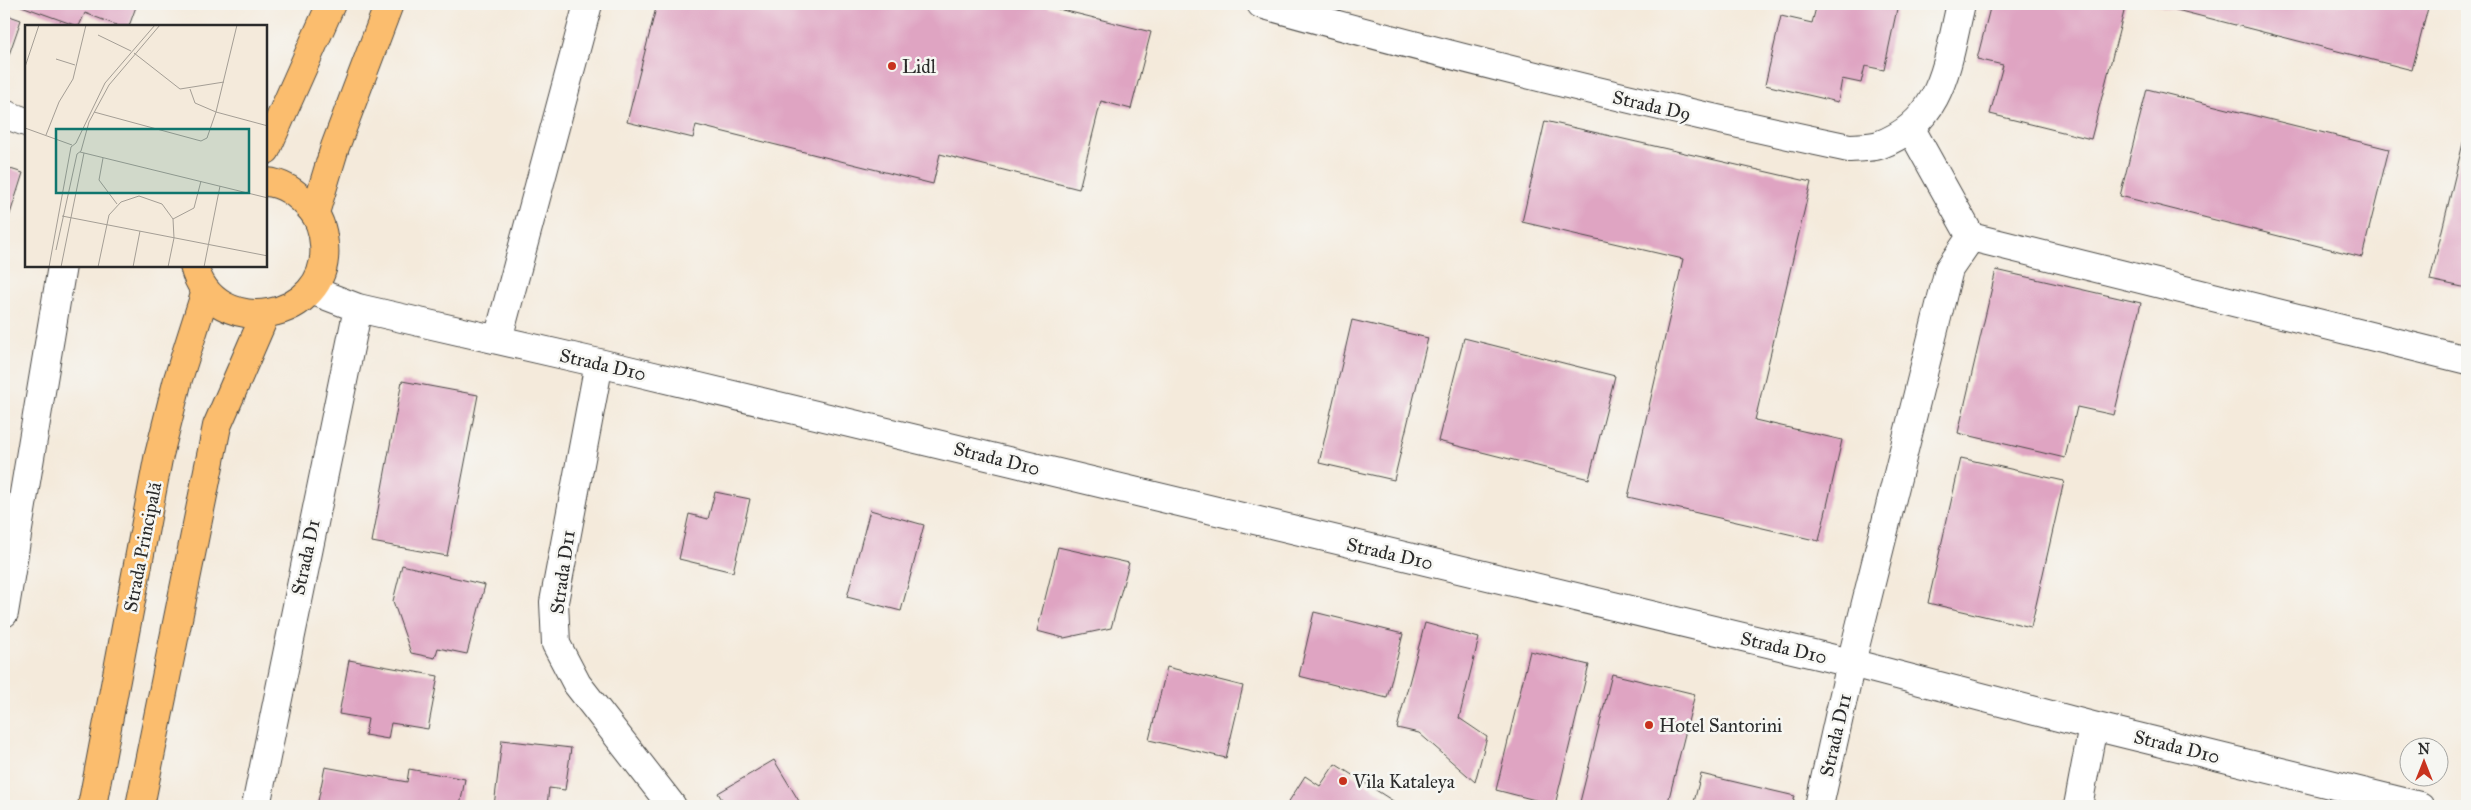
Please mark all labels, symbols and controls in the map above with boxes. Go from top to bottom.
inset map [25,25,268,268]
place label: Lidl [902,55,937,78]
marker: Lidl [886,60,898,72]
street label: Strada D9 [1610,85,1693,126]
street label: Strada D10 [557,343,648,386]
street label: Strada D10 [951,437,1042,480]
street label: Strada Principală [119,479,167,614]
street label: Strada D1 [286,517,325,597]
street label: Strada D11 [545,529,580,615]
street label: Strada D10 [1344,532,1435,575]
street label: Strada D10 [1738,626,1829,669]
street label: Strada D11 [1815,691,1856,779]
place label: Hotel Santorini [1659,714,1782,737]
marker: Hotel Santorini [1643,719,1655,731]
street label: Strada D10 [2131,725,2222,768]
north arrow [2398,738,2448,788]
text: N [2418,741,2430,758]
place label: Vila Kataleya [1352,770,1456,793]
marker: Vila Kataleya [1337,775,1349,787]

